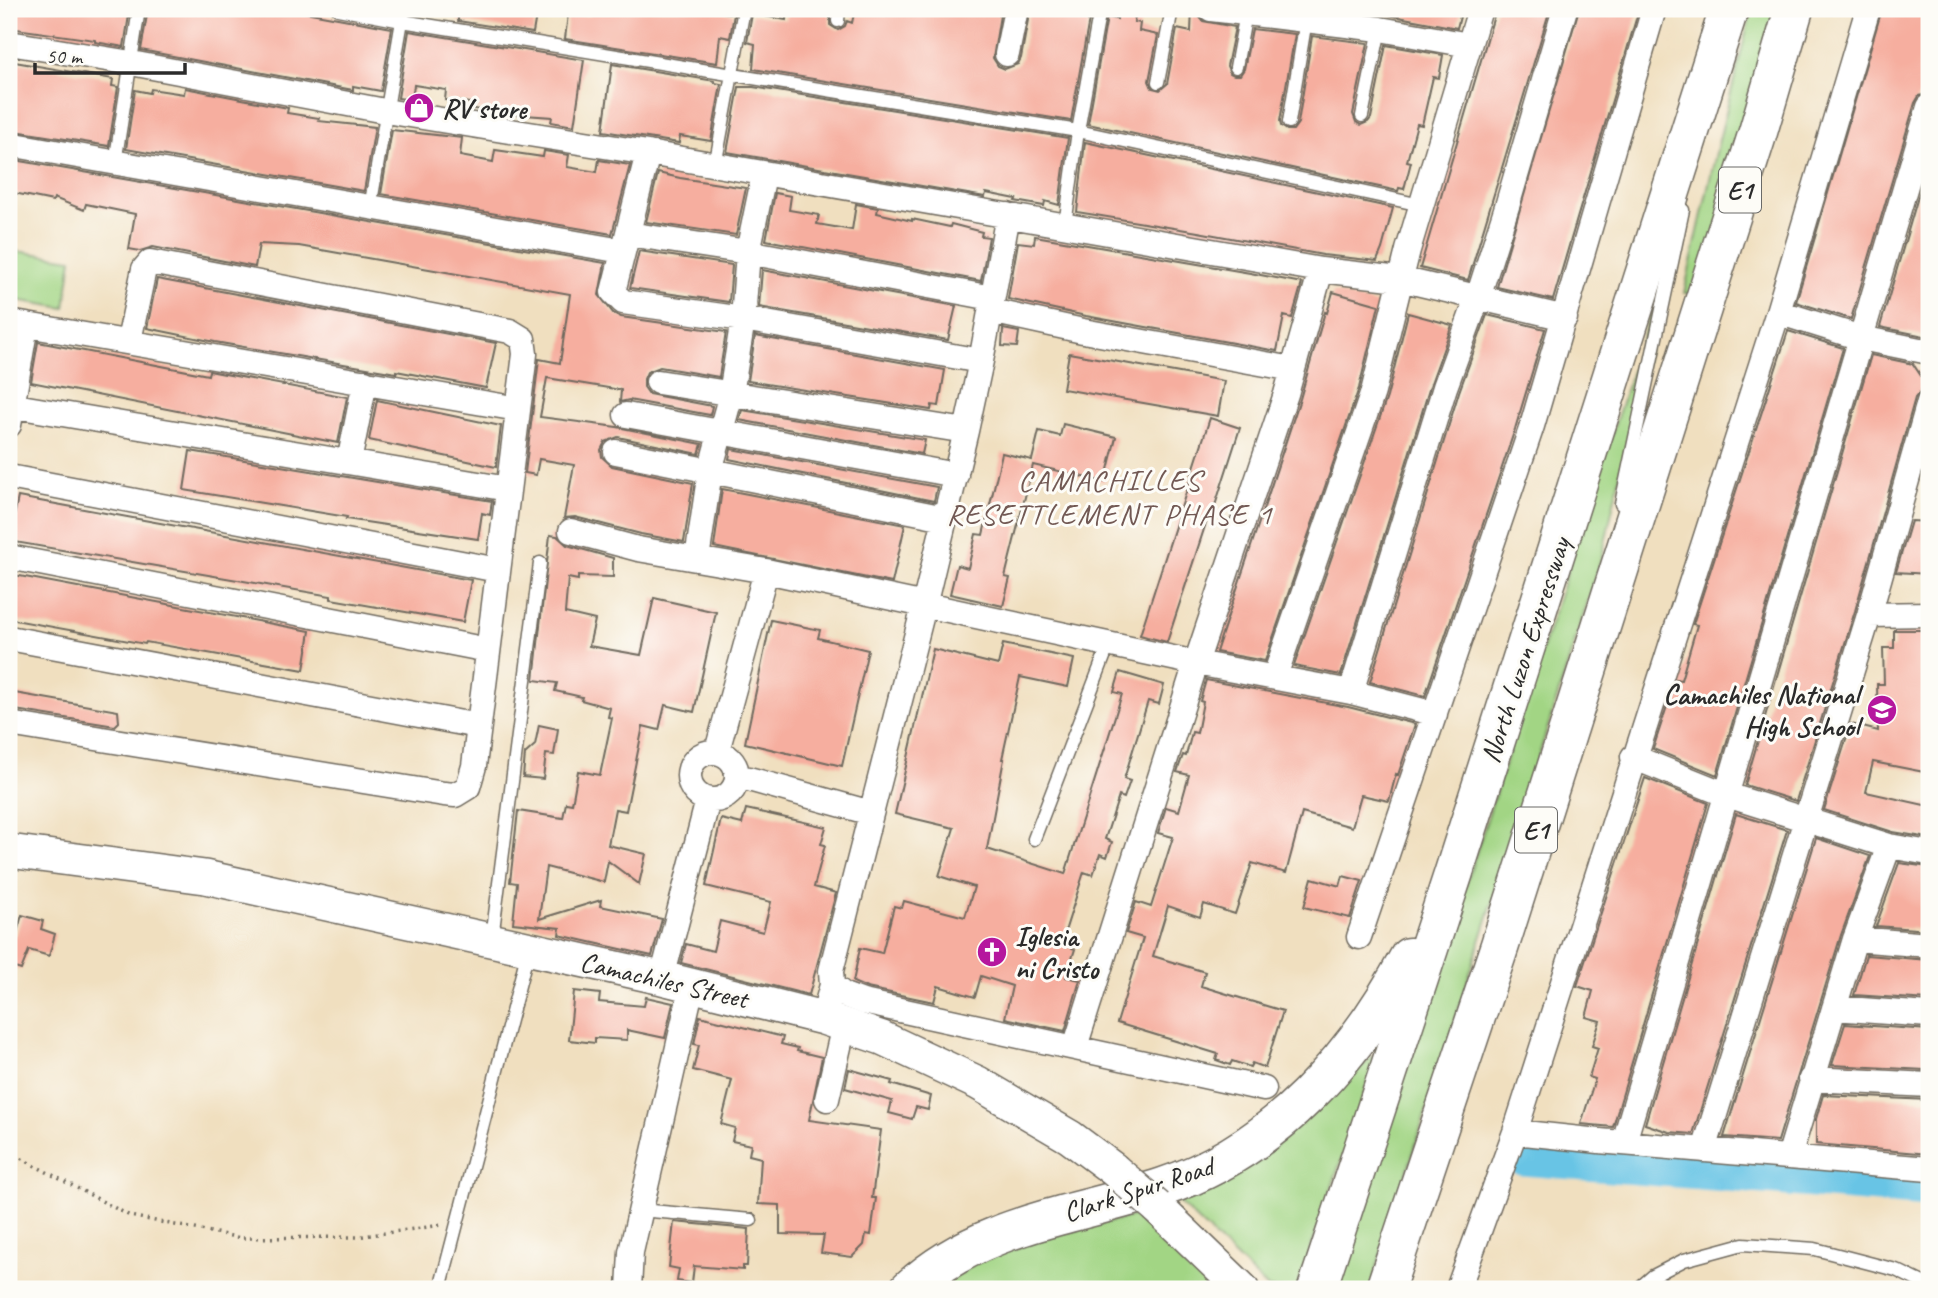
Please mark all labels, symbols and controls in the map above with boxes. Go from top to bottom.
scale bar [35,32,186,76]
text: 50 m [46,43,84,69]
shop icon: RV store [402,91,436,125]
place label: RV store [442,91,529,126]
road number: E1 [1719,168,1761,212]
district label: CAMACHILLES RESETTLEMENT PHASE 1 [947,461,1273,533]
street label: North Luzon Expressway [1472,531,1579,767]
place label: Camachiles National High School [1663,677,1864,744]
school or university icon: Camachiles National High School [1865,693,1899,727]
road number: E1 [1515,808,1557,852]
place label: Iglesia ni Cristo [1015,919,1100,986]
church icon: Iglesia ni Cristo [975,935,1009,969]
street label: Camachiles Street [577,944,754,1017]
street label: Clark Spur Road [1059,1147,1221,1230]

